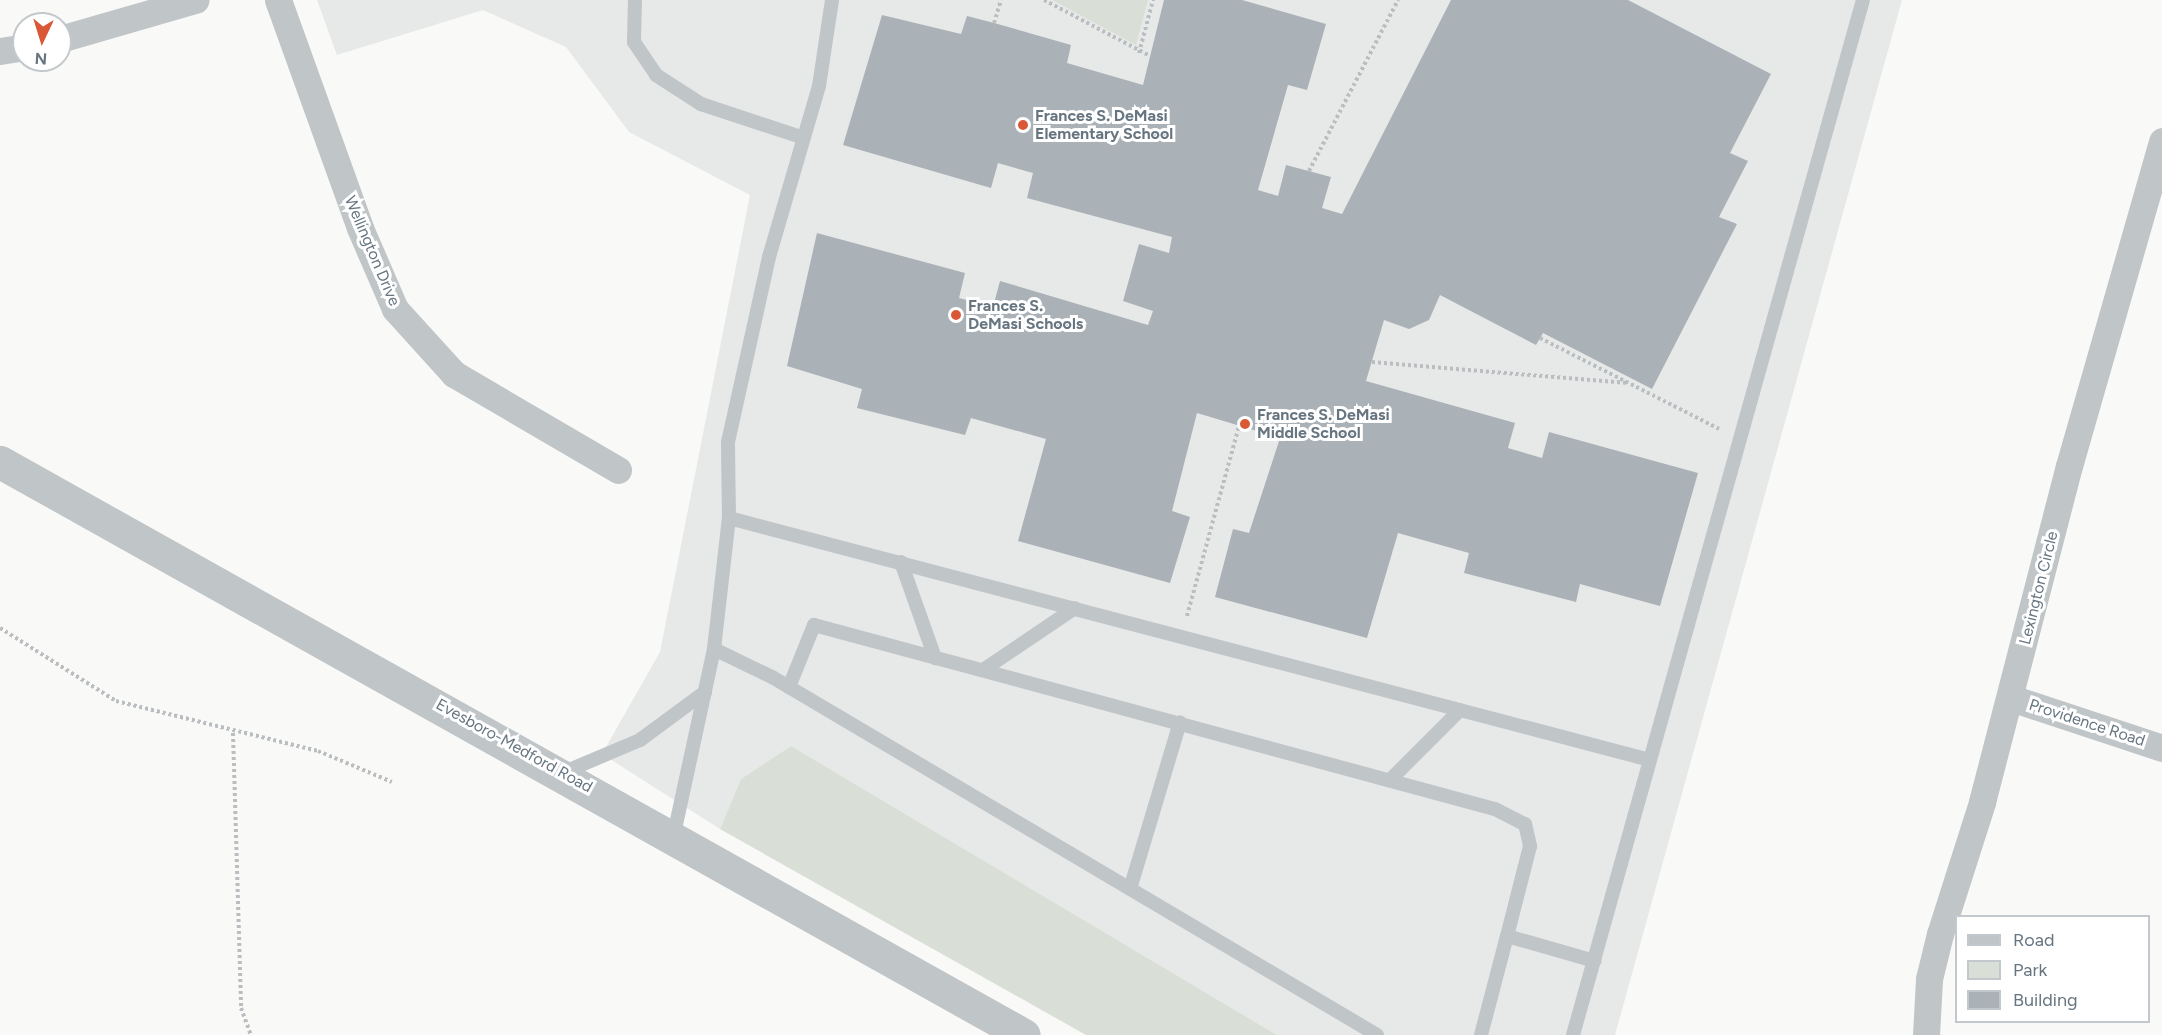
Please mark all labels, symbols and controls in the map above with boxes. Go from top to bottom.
north arrow [12,12,72,72]
text: N [34,49,48,68]
place label: Frances S. DeMasi Elementary School [1035,106,1173,144]
marker: Frances S. DeMasi Elementary School [1016,118,1030,132]
street label: Wellington Drive [340,193,404,309]
place label: Frances S. DeMasi Schools [968,296,1083,334]
marker: Frances S. DeMasi Schools [949,308,963,322]
place label: Frances S. DeMasi Middle School [1257,405,1390,443]
marker: Frances S. DeMasi Middle School [1238,417,1252,431]
street label: Lexington Circle [2016,529,2062,647]
street label: Evesboro-Medford Road [432,695,596,797]
street label: Providence Road [2027,695,2147,751]
legend [1955,915,2150,1023]
text: Road [2013,929,2054,951]
text: Park [2013,959,2047,981]
text: Building [2013,989,2078,1011]

